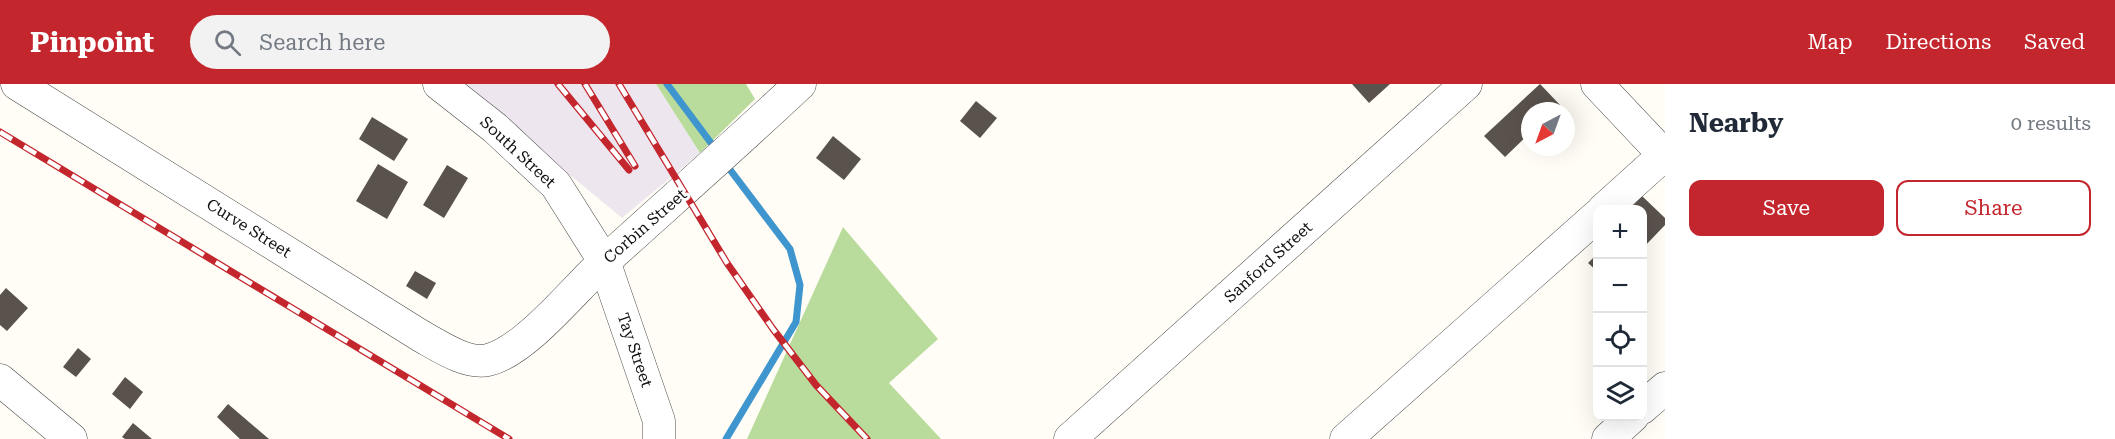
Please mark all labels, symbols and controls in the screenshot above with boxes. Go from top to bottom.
search box [190,15,610,69]
text: Pinpoint [30,26,154,59]
icon: search [211,26,244,59]
text: Search here [259,30,385,55]
text: Map [1808,30,1852,54]
text: Directions [1885,30,1991,54]
text: Saved [2024,30,2085,54]
north arrow [1521,102,1575,156]
text: Nearby [1689,108,1783,138]
text: 0 results [2011,111,2091,135]
street label: South Street [476,112,560,192]
button: Save [1689,180,1884,236]
button: Share [1896,180,2091,236]
street label: Corbin Street [600,185,690,267]
street label: Curve Street [203,194,295,262]
map controls [1593,205,1647,421]
button: + [1593,205,1647,259]
street label: Sanford Street [1220,218,1316,306]
button: − [1593,259,1647,313]
street label: Tay Street [613,310,657,390]
button: locate [1593,313,1647,367]
button: layers [1593,367,1647,421]

